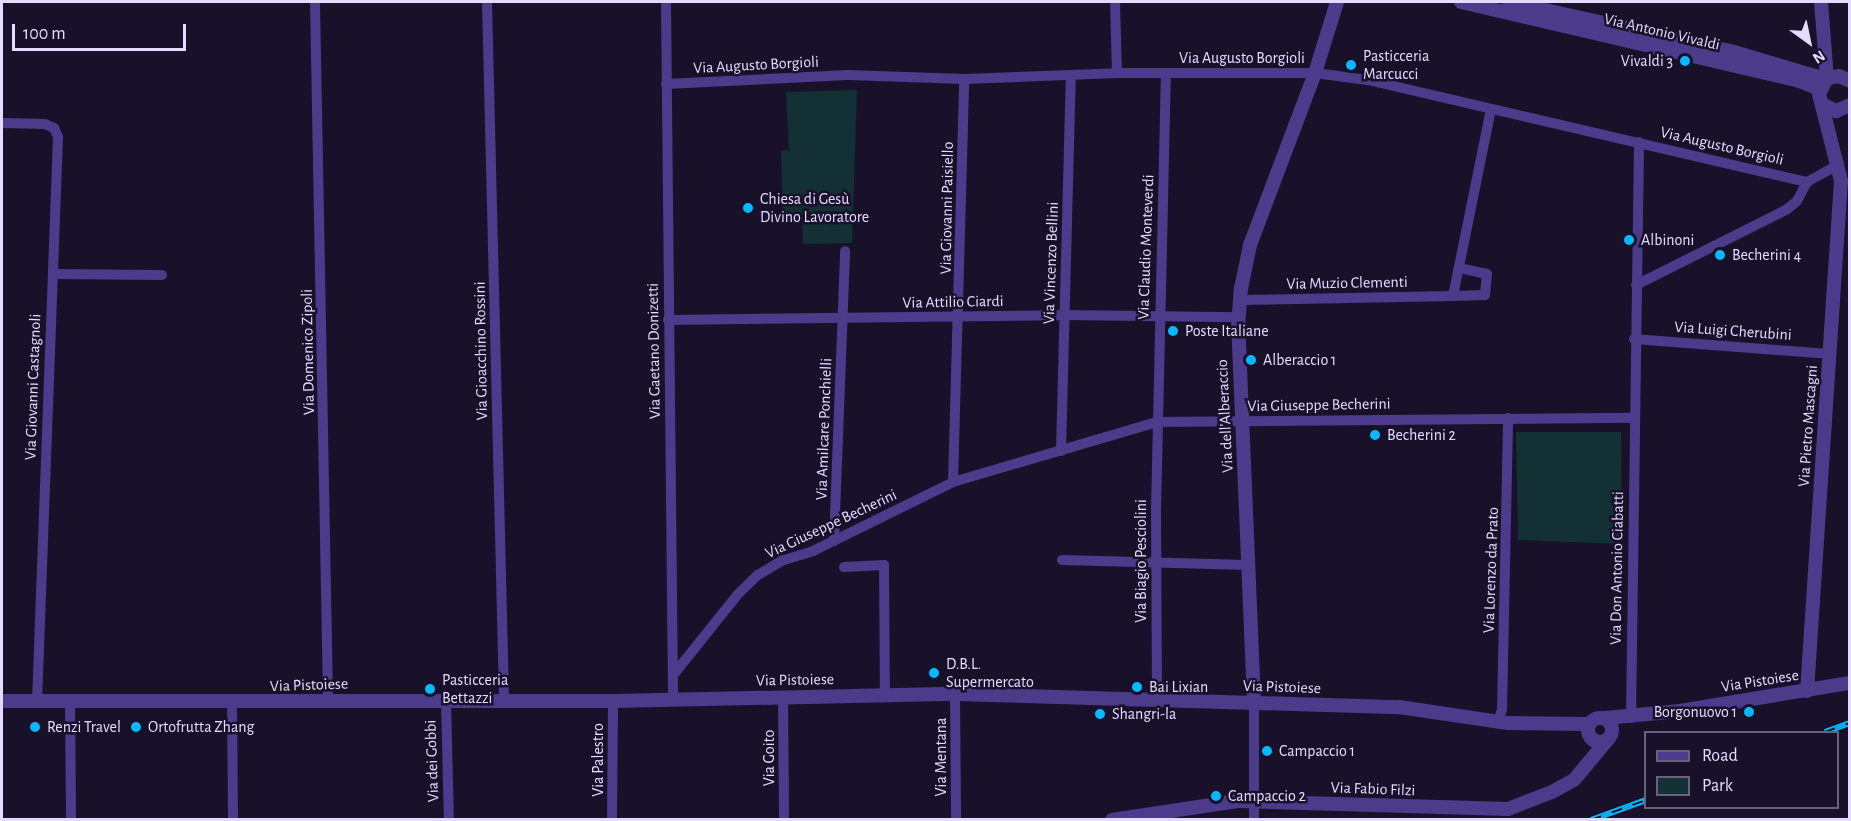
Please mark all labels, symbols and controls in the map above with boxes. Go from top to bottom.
street label: Via Antonio Vivaldi [1602,9,1722,55]
scale bar [15,12,189,50]
north arrow [1779,12,1839,72]
text: 100 m [23,25,66,43]
place label: Pasticceria Marcucci [1363,46,1429,84]
text: N [1810,47,1828,67]
street label: Via Augusto Borgioli [1179,48,1305,68]
place label: Vivaldi 3 [1621,51,1673,71]
street label: Via Augusto Borgioli [693,52,819,78]
marker: Vivaldi 3 [1678,54,1692,68]
marker: Pasticceria Marcucci [1344,58,1358,72]
street label: Via Augusto Borgioli [1659,122,1785,170]
street label: Via Giovanni Paisiello [936,141,958,275]
street label: Via Claudio Monteverdi [1134,174,1158,320]
place label: Chiesa di Gesù Divino Lavoratore [760,189,869,227]
marker: Chiesa di Gesù Divino Lavoratore [741,201,755,215]
street label: Via Vincenzo Bellini [1039,201,1063,325]
place label: Albinoni [1641,230,1694,250]
marker: Albinoni [1622,233,1636,247]
place label: Becherini 4 [1732,245,1801,265]
marker: Becherini 4 [1713,248,1727,262]
street label: Via Muzio Clementi [1286,272,1408,294]
street label: Via Gioacchino Rossini [470,281,492,421]
street label: Via Gaetano Donizetti [643,283,665,419]
street label: Via Domenico Zipoli [297,289,319,415]
street label: Via Attilio Ciardi [902,292,1004,312]
street label: Via Giovanni Castagnoli [21,313,45,461]
street label: Via Luigi Cherubini [1674,317,1792,345]
place label: Poste Italiane [1185,321,1269,341]
marker: Poste Italiane [1166,324,1180,338]
place label: Alberaccio 1 [1263,350,1336,370]
marker: Alberaccio 1 [1244,353,1258,367]
street label: Via Amilcare Ponchielli [812,358,836,500]
street label: Via dell'Alberaccio [1212,359,1238,473]
street label: Via Pietro Mascagni [1794,364,1822,488]
street label: Via Giuseppe Becherini [1247,394,1391,416]
place label: Becherini 2 [1387,425,1456,445]
marker: Becherini 2 [1368,428,1382,442]
street label: Via Giuseppe Becherini [762,485,900,563]
street label: Via Don Antonio Ciabatti [1606,491,1628,645]
street label: Via Biagio Pesciolini [1131,499,1151,623]
street label: Via Lorenzo da Prato [1479,507,1503,633]
place label: D.B.L. Supermercato [946,654,1034,692]
street label: Via Pistoiese [1720,665,1800,697]
marker: D.B.L. Supermercato [927,666,941,680]
place label: Pasticceria Bettazzi [442,670,508,708]
street label: Via Pistoiese [756,670,834,690]
street label: Via Pistoiese [270,674,348,696]
street label: Via Pistoiese [1243,676,1321,698]
place label: Bai Lixian [1149,677,1208,697]
marker: Bai Lixian [1130,680,1144,694]
marker: Pasticceria Bettazzi [423,682,437,696]
place label: Borgonuovo 1 [1654,702,1737,722]
place label: Shangri-la [1112,704,1176,724]
marker: Borgonuovo 1 [1742,705,1756,719]
marker: Shangri-la [1093,707,1107,721]
place label: Renzi Travel [47,717,121,737]
place label: Ortofrutta Zhang [148,717,254,737]
street label: Via Mentana [931,718,951,796]
street label: Via dei Gobbi [421,719,443,803]
marker: Renzi Travel [28,720,42,734]
marker: Ortofrutta Zhang [129,720,143,734]
street label: Via Palestro [588,723,608,797]
street label: Via Goito [759,730,779,786]
legend [1644,731,1839,809]
place label: Campaccio 1 [1279,741,1355,761]
marker: Campaccio 1 [1260,744,1274,758]
text: Road [1702,747,1738,765]
text: Park [1702,777,1733,795]
street label: Via Fabio Filzi [1330,778,1416,800]
place label: Campaccio 2 [1228,786,1306,806]
marker: Campaccio 2 [1209,789,1223,803]

